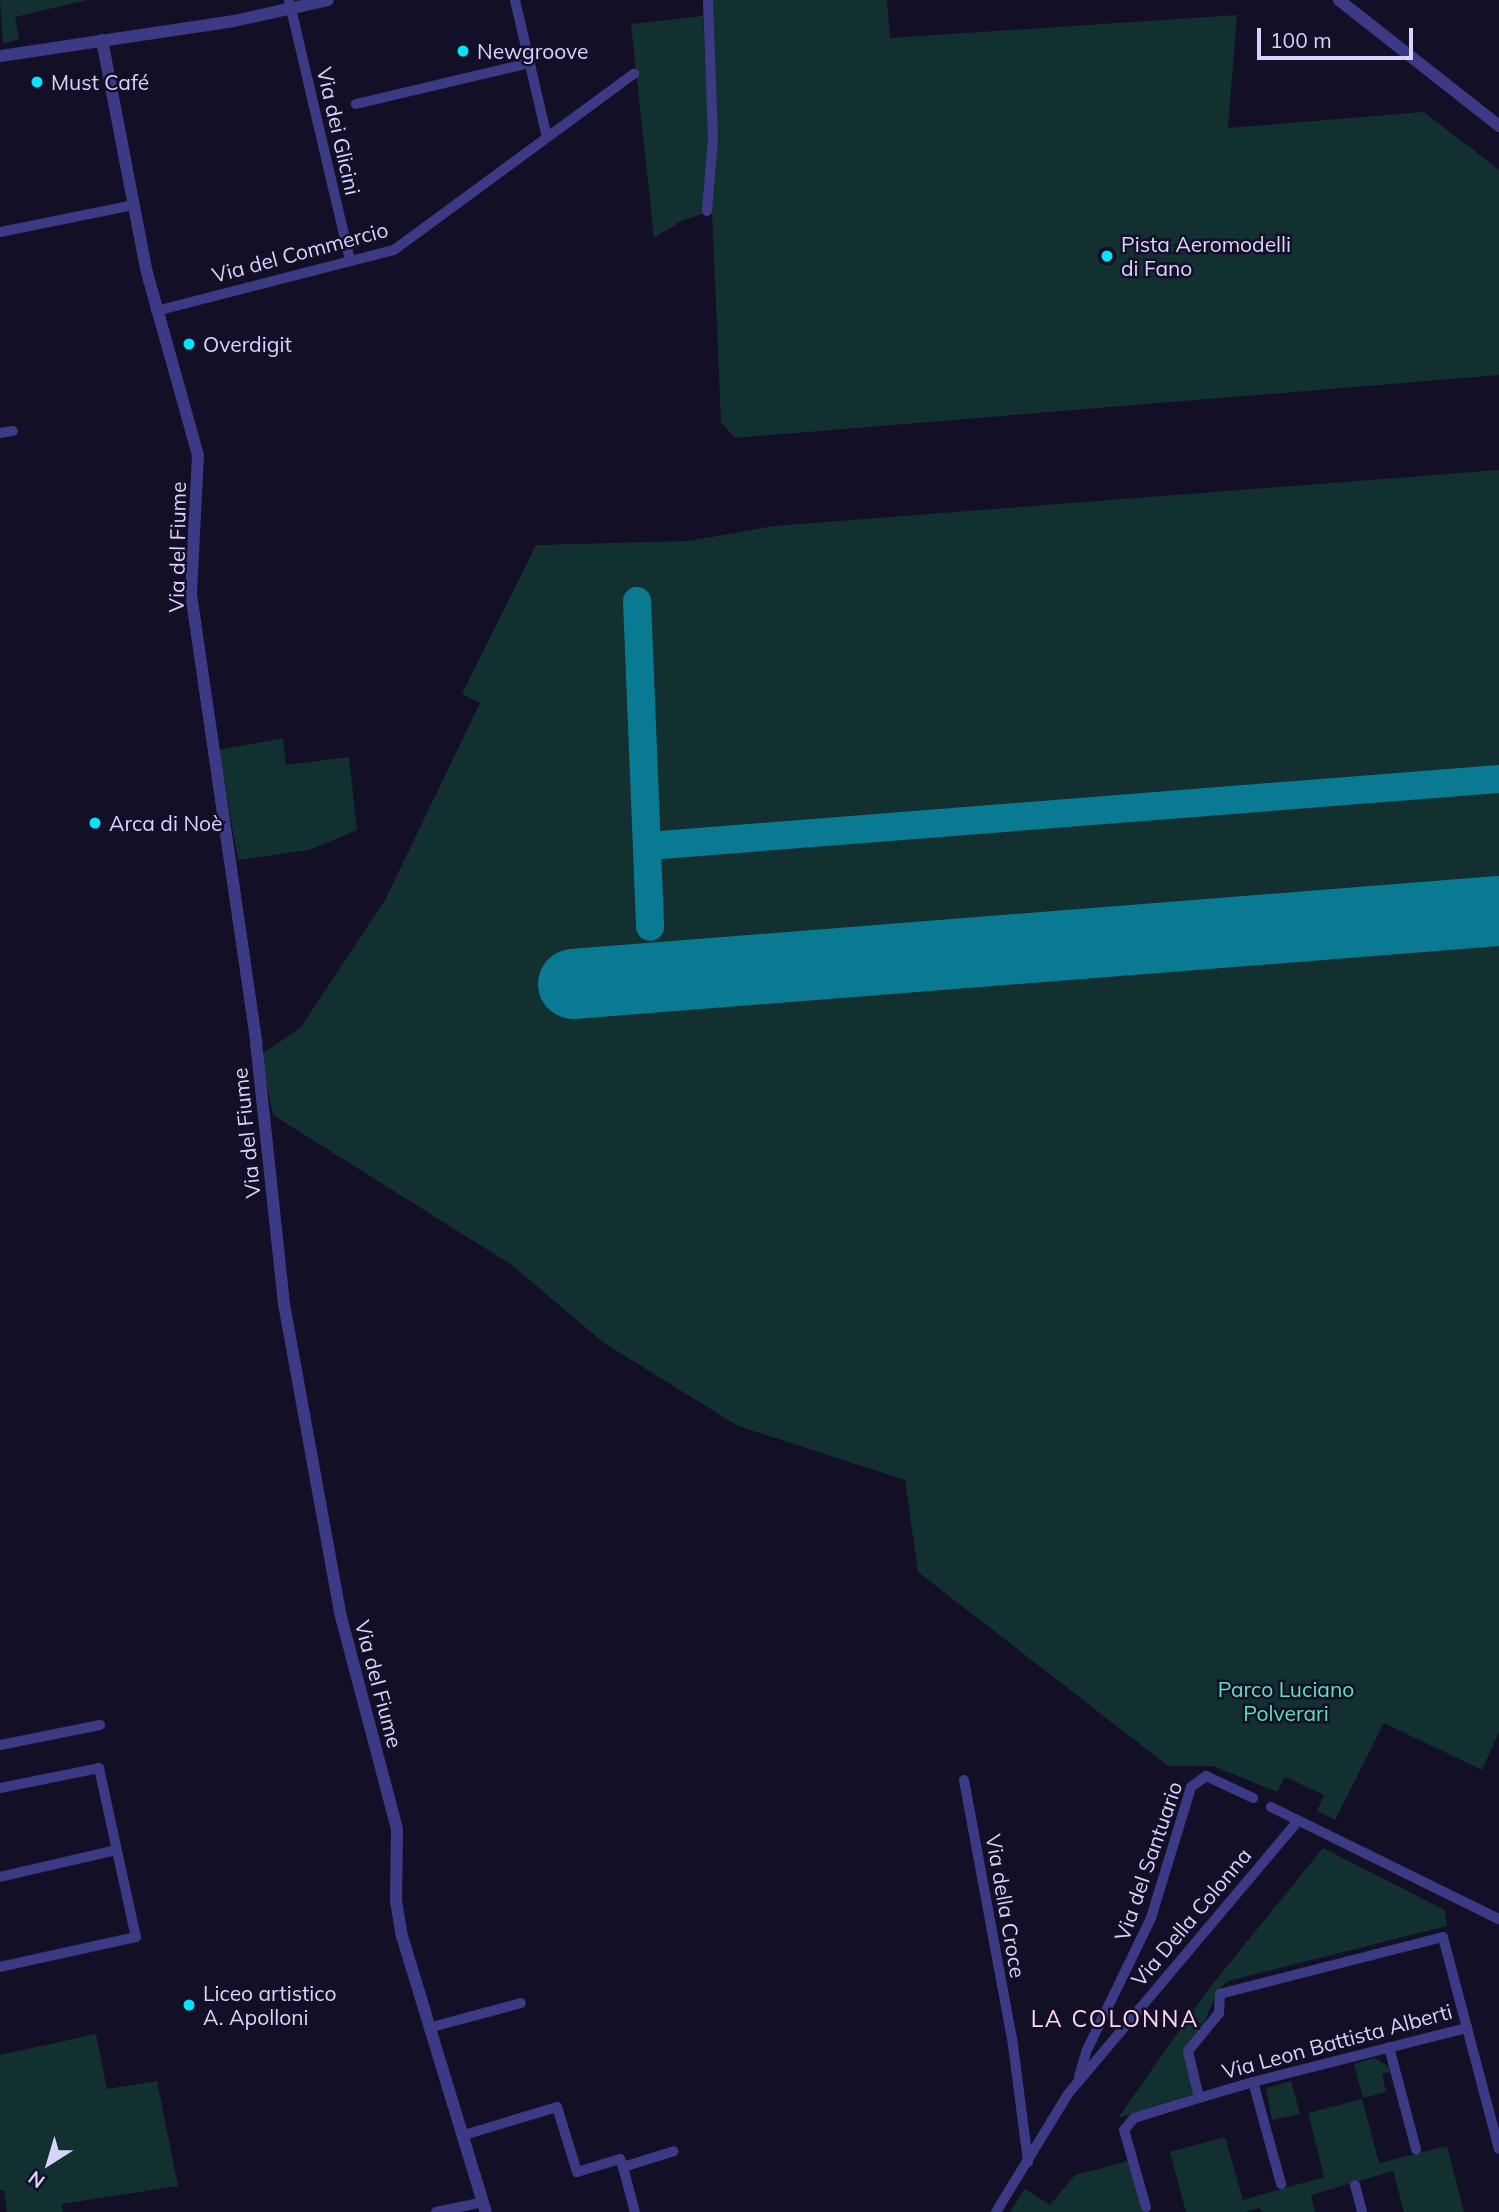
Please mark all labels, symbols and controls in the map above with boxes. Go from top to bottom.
scale bar [1261,14,1417,58]
text: 100 m [1270,27,1332,53]
place label: Newgroove [477,38,588,64]
marker: Newgroove [455,43,471,59]
street label: Via dei Glicini [312,65,366,197]
place label: Must Café [51,69,149,95]
marker: Must Café [29,74,45,90]
street label: Via del Commercio [209,216,391,288]
place label: Pista Aeromodelli di Fano [1121,231,1291,281]
marker: Pista Aeromodelli di Fano [1099,248,1115,264]
place label: Overdigit [203,331,292,357]
marker: Overdigit [181,336,197,352]
street label: Via del Fiume [163,481,191,613]
place label: Arca di Noè [109,810,222,836]
marker: Arca di Noè [87,815,103,831]
street label: Via del Fiume [227,1067,265,1199]
street label: Via del Fiume [350,1617,408,1751]
park label: Parco Luciano Polverari [1218,1676,1354,1726]
street label: Via del Santuario [1109,1778,1187,1944]
street label: Via della Croce [981,1832,1031,1980]
street label: Via Della Colonna [1126,1843,1256,1991]
place label: Liceo artistico A. Apolloni [203,1980,336,2030]
marker: Liceo artistico A. Apolloni [181,1997,197,2013]
street label: Via Leon Battista Alberti [1219,1998,1455,2084]
district label: LA COLONNA [1032,2005,1198,2033]
north arrow [14,2128,84,2198]
text: N [23,2166,49,2194]

